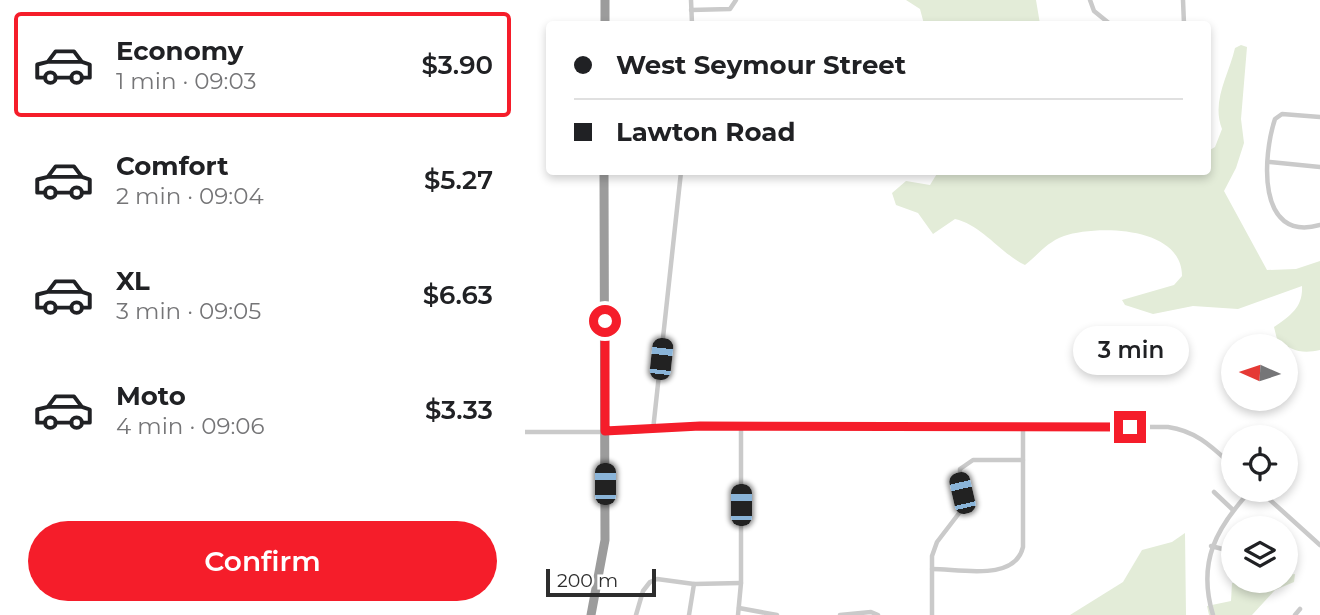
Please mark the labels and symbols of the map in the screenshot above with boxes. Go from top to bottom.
route start [589,305,621,337]
callout: 3 min [1072,326,1188,374]
north arrow [1221,334,1299,411]
car [649,337,674,381]
route end [1114,411,1146,443]
car [595,463,616,505]
car [948,470,977,516]
car [731,484,752,526]
scale bar [546,566,656,598]

